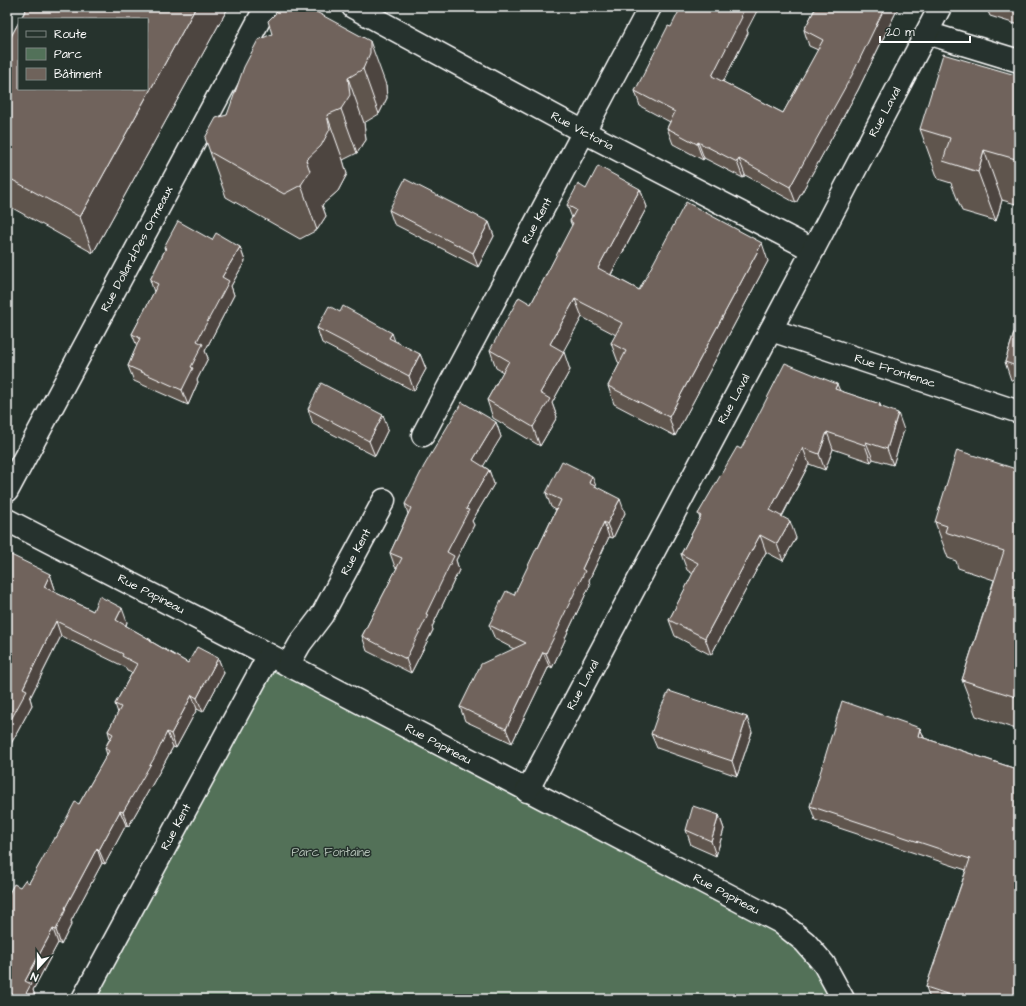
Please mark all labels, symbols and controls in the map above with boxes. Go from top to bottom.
legend [18,18,148,90]
scale bar [880,18,970,44]
text: 20 m [886,24,915,41]
text: Route [54,26,87,43]
text: Parc [54,46,82,63]
text: Bâtiment [54,66,102,83]
street label: Rue Laval [865,84,905,140]
street label: Rue Victoria [548,107,616,155]
street label: Rue Dollard-Des Ormeaux [97,183,178,315]
street label: Rue Kent [518,195,556,247]
street label: Rue Frontenac [852,350,938,392]
street label: Rue Laval [714,371,754,427]
street label: Rue Kent [337,526,375,578]
street label: Rue Papineau [115,570,187,618]
street label: Rue Laval [563,657,603,713]
street label: Rue Papineau [402,719,474,769]
street label: Rue Kent [157,801,195,853]
park label: Parc Fontaine [291,844,371,861]
street label: Rue Papineau [690,869,762,919]
north arrow [18,948,58,988]
text: N [29,969,41,985]

